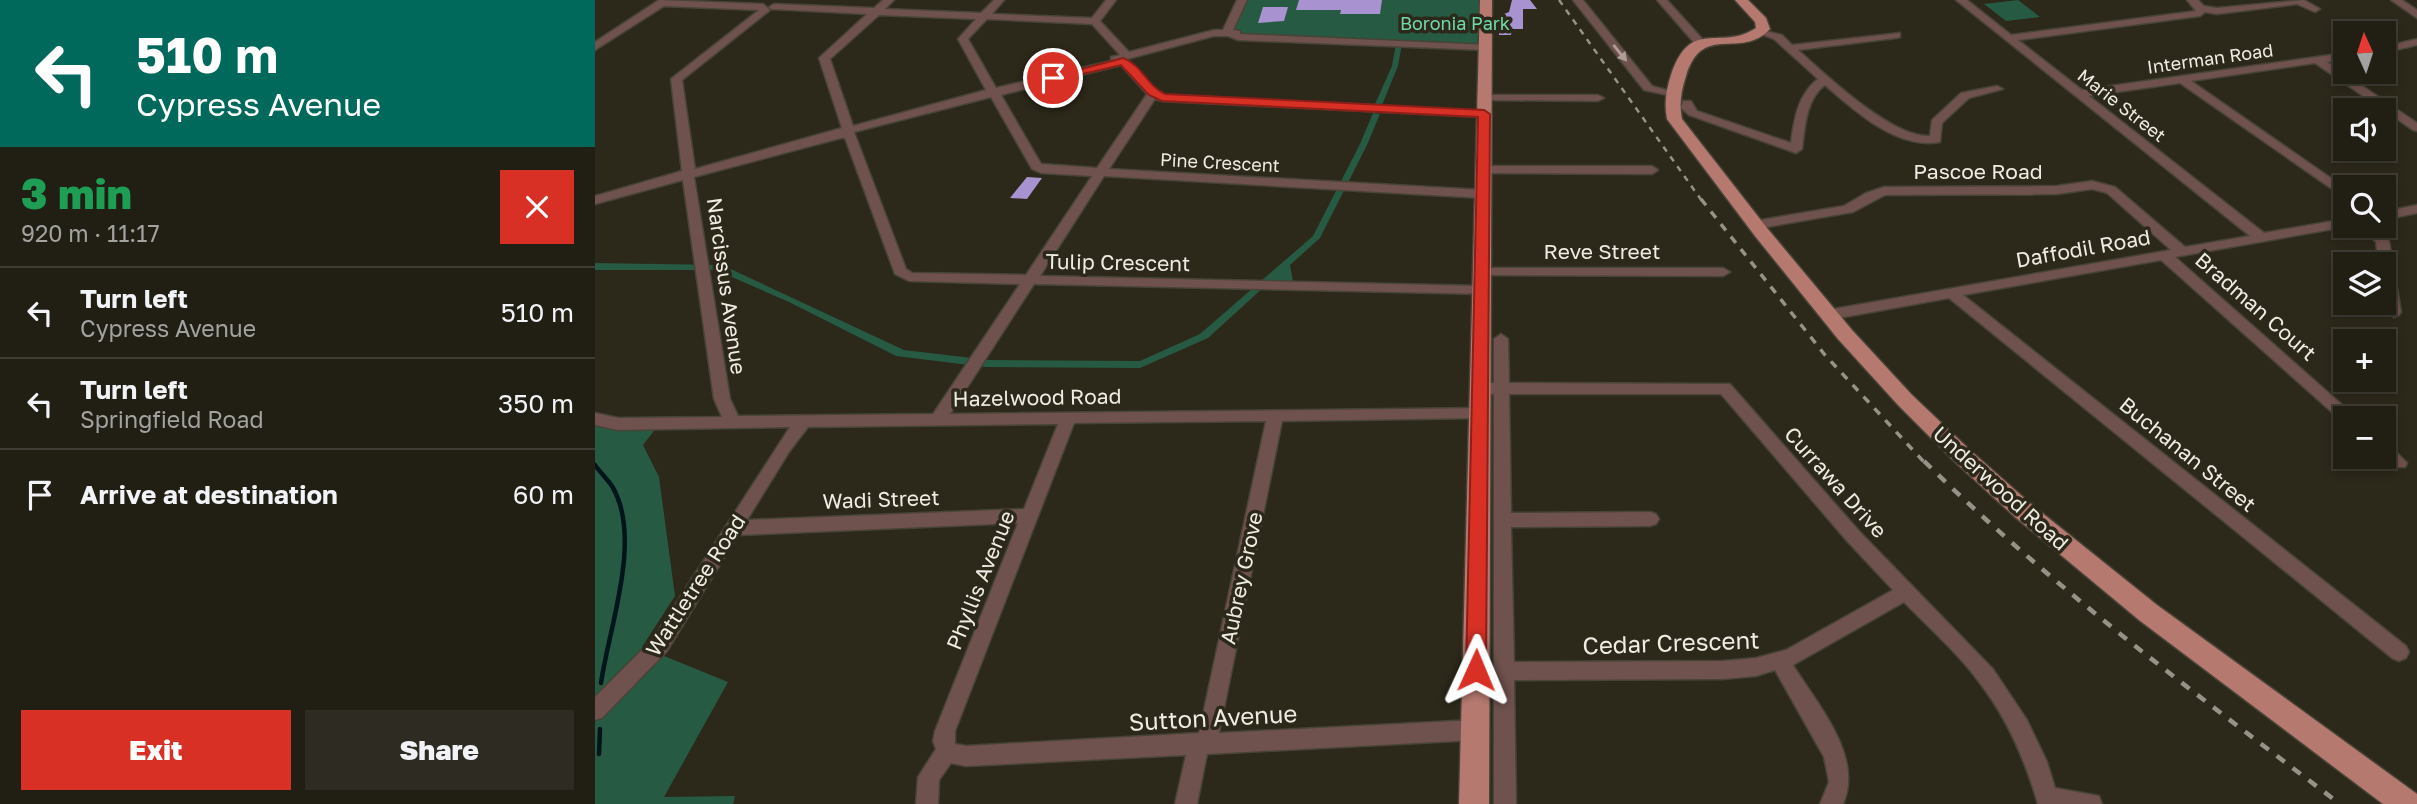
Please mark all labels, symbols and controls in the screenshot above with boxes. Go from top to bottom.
park label: Boronia Park [1400,12,1510,34]
north arrow [2333,21,2396,84]
map controls [2333,21,2396,469]
text: 510 m [136,25,278,84]
icon: left [21,28,112,119]
street label: Interman Road [2146,38,2274,78]
one-way arrow [1613,44,1628,62]
pin [1023,48,1083,108]
icon: arrive [1034,59,1072,97]
street label: Marie Street [2074,64,2170,146]
text: Cypress Avenue [136,85,381,123]
button: sound [2333,98,2396,161]
street label: Pine Crescent [1159,148,1281,176]
street label: Pascoe Road [1913,158,2043,184]
text: 3 min [21,168,132,218]
button: close [500,170,574,244]
button: search [2333,175,2396,238]
street label: Narcissus Avenue [702,196,752,376]
text: 920 m · 11:17 [21,219,160,247]
street label: Daffodil Road [2014,223,2152,273]
street label: Reve Street [1544,238,1660,264]
street label: Bradman Court [2190,246,2322,366]
street label: Tulip Crescent [1045,248,1191,276]
button: layers [2333,252,2396,315]
text: Turn left [80,283,188,314]
icon: left [21,294,59,332]
text: 510 m [501,297,574,328]
text: Cypress Avenue [80,314,256,342]
button: + [2333,329,2396,392]
text: Turn left [80,374,188,405]
street label: Hazelwood Road [952,383,1122,411]
icon: left [21,385,59,423]
text: 350 m [498,388,574,419]
street label: Buchanan Street [2114,391,2262,517]
text: Springfield Road [80,405,264,433]
button: − [2333,406,2396,469]
street label: Underwood Road [1928,420,2074,556]
street label: Currawa Drive [1779,421,1893,543]
icon: arrive [21,476,59,514]
text: Arrive at destination [80,479,338,510]
text: 60 m [513,479,574,510]
street label: Wadi Street [822,484,940,514]
street label: Phyllis Avenue [940,507,1020,653]
street label: Wattletree Road [640,509,750,661]
street label: Aubrey Grove [1214,510,1268,646]
street label: Cedar Crescent [1582,624,1760,660]
position arrow [1439,633,1513,707]
street label: Sutton Avenue [1128,698,1298,736]
button: Exit [21,710,291,790]
button: Share [305,710,574,790]

